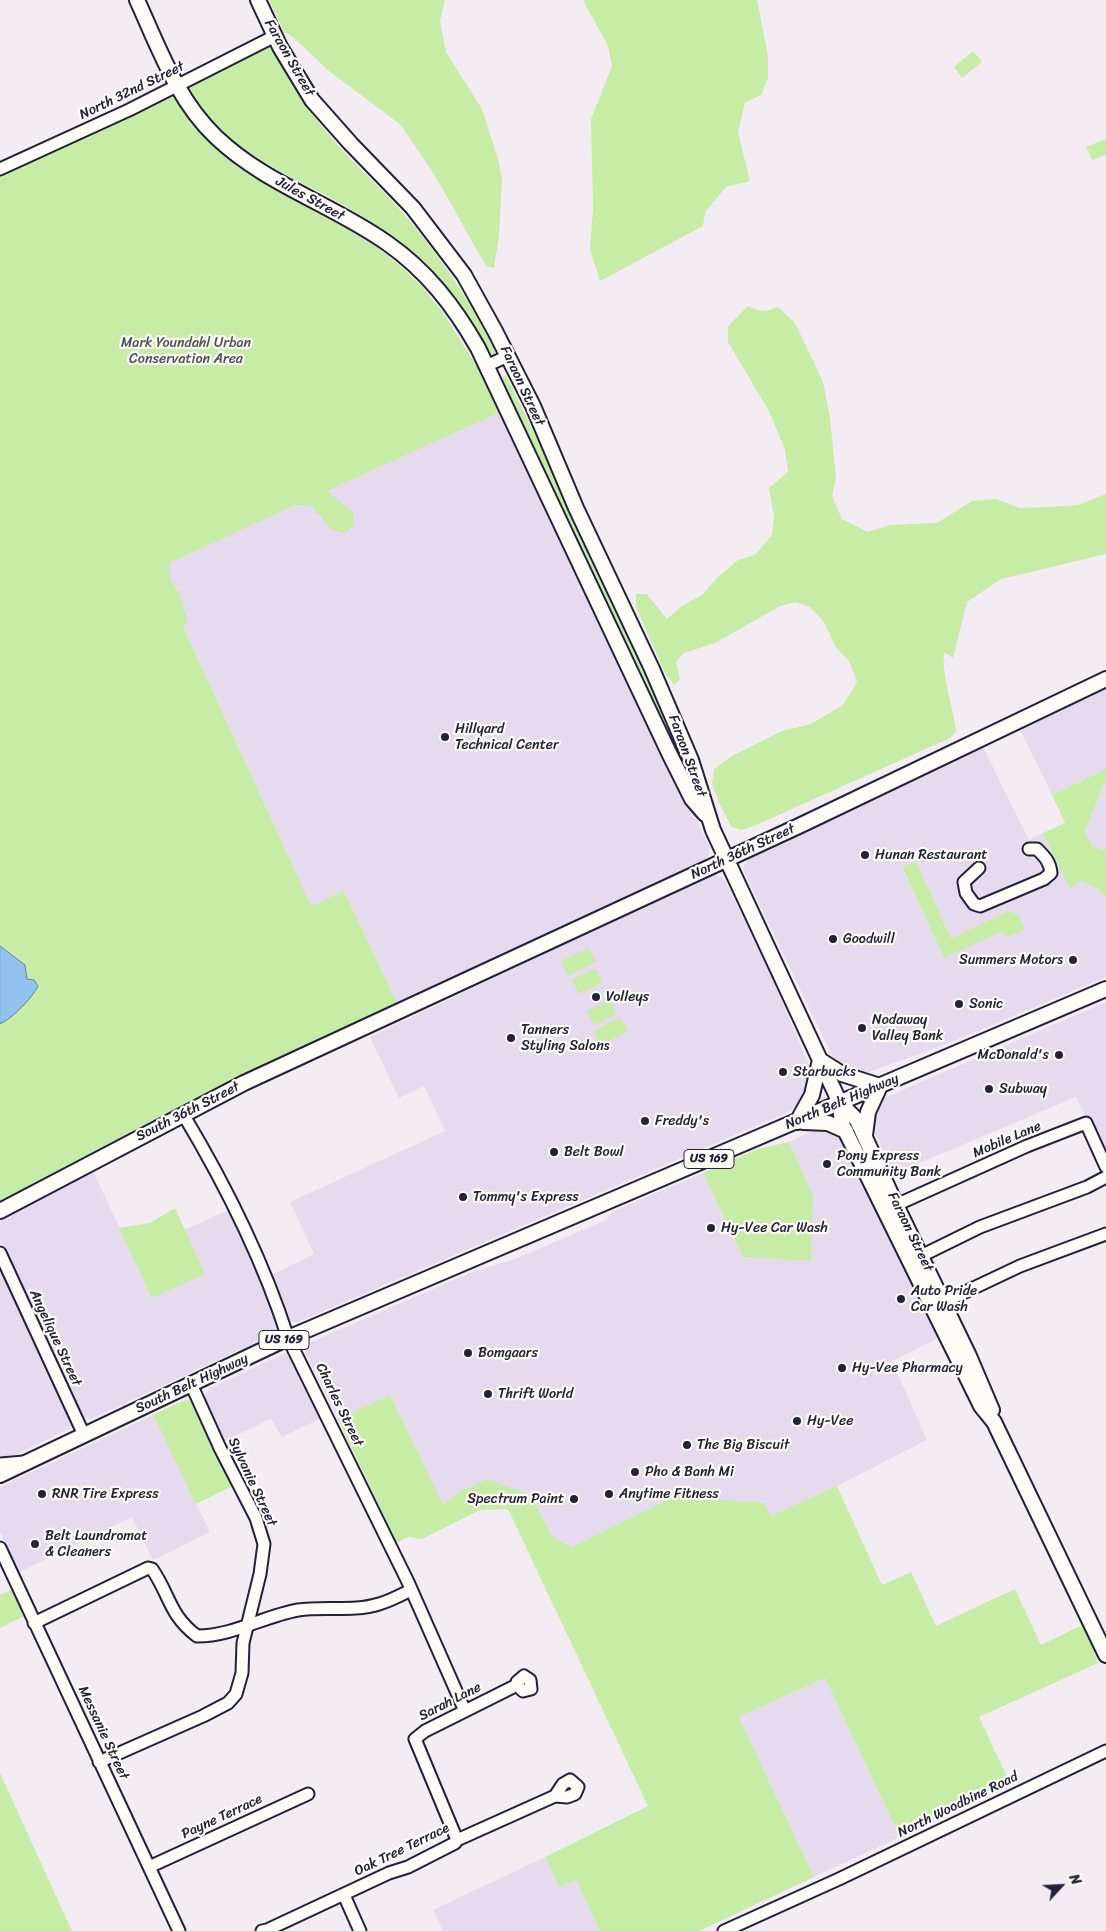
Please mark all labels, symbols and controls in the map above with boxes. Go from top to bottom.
street label: Faraon Street [260,16,318,100]
street label: North 32nd Street [77,58,187,124]
street label: Jules Street [273,173,347,225]
park label: Mark Youndahl Urban Conservation Area [121,335,251,368]
street label: Faraon Street [496,343,548,429]
street label: Faraon Street [664,713,710,799]
place label: Hillyard Technical Center [455,721,559,754]
marker: Hillyard Technical Center [439,731,451,743]
street label: North 36th Street [688,820,798,884]
place label: Hunan Restaurant [875,847,987,863]
marker: Hunan Restaurant [859,849,871,861]
place label: Goodwill [843,931,895,947]
marker: Goodwill [827,933,839,945]
place label: Summers Motors [959,952,1063,968]
marker: Summers Motors [1067,954,1079,966]
place label: Volleys [606,989,649,1005]
marker: Volleys [590,991,602,1003]
place label: Sonic [969,996,1003,1012]
marker: Sonic [953,998,965,1010]
place label: Nodaway Valley Bank [872,1012,943,1044]
place label: Tanners Styling Salons [521,1022,609,1054]
marker: Nodaway Valley Bank [856,1022,868,1034]
marker: Tanners Styling Salons [505,1032,517,1044]
place label: McDonald's [977,1047,1049,1063]
marker: McDonald's [1053,1049,1065,1061]
place label: Starbucks [793,1064,856,1080]
marker: Starbucks [777,1066,789,1078]
street label: North Belt Highway [783,1071,901,1133]
street label: South 36th Street [133,1079,243,1145]
place label: Subway [999,1081,1047,1097]
marker: Subway [983,1083,995,1095]
place label: Freddy's [655,1113,709,1129]
marker: Freddy's [639,1115,651,1127]
street label: Mobile Lane [970,1118,1044,1162]
place label: Belt Bowl [564,1144,623,1160]
marker: Belt Bowl [548,1146,560,1158]
place label: Pony Express Community Bank [837,1148,941,1180]
road number: US 169 [684,1150,734,1168]
marker: Pony Express Community Bank [821,1158,833,1170]
place label: Tommy's Express [473,1189,579,1205]
street label: Faraon Street [884,1190,936,1274]
marker: Tommy's Express [457,1191,469,1203]
place label: Hy-Vee Car Wash [721,1220,828,1236]
marker: Hy-Vee Car Wash [705,1222,717,1234]
place label: Auto Pride Car Wash [911,1283,977,1315]
street label: Angelique Street [25,1287,85,1389]
marker: Auto Pride Car Wash [895,1293,907,1305]
road number: US 169 [259,1330,309,1350]
place label: Bomgaars [478,1345,538,1361]
marker: Bomgaars [462,1347,474,1359]
street label: South Belt Highway [133,1351,251,1417]
place label: Hy-Vee Pharmacy [852,1360,963,1376]
street label: Charles Street [312,1361,366,1449]
marker: Hy-Vee Pharmacy [836,1362,848,1374]
place label: Thrift World [498,1386,573,1402]
marker: Thrift World [482,1388,494,1400]
place label: Hy-Vee [807,1413,853,1429]
marker: Hy-Vee [791,1415,803,1427]
street label: Sylvanie Street [224,1435,280,1529]
place label: The Big Biscuit [697,1437,789,1453]
marker: The Big Biscuit [681,1439,693,1451]
place label: Pho & Banh Mi [645,1464,734,1480]
marker: Pho & Banh Mi [629,1466,641,1478]
place label: RNR Tire Express [52,1486,159,1502]
place label: Anytime Fitness [619,1486,719,1502]
marker: RNR Tire Express [36,1488,48,1500]
marker: Anytime Fitness [603,1488,615,1500]
place label: Spectrum Paint [467,1491,564,1507]
marker: Spectrum Paint [568,1493,580,1505]
place label: Belt Laundromat & Cleaners [45,1528,147,1560]
marker: Belt Laundromat & Cleaners [29,1538,41,1550]
street label: Sarah Lane [416,1679,484,1725]
street label: Messanie Street [74,1683,132,1783]
street label: North Woodbine Road [895,1769,1021,1841]
street label: Payne Terrace [179,1791,265,1843]
street label: Oak Tree Terrace [352,1820,452,1880]
north arrow [1036,1861,1086,1911]
text: N [1062,1870,1088,1889]

